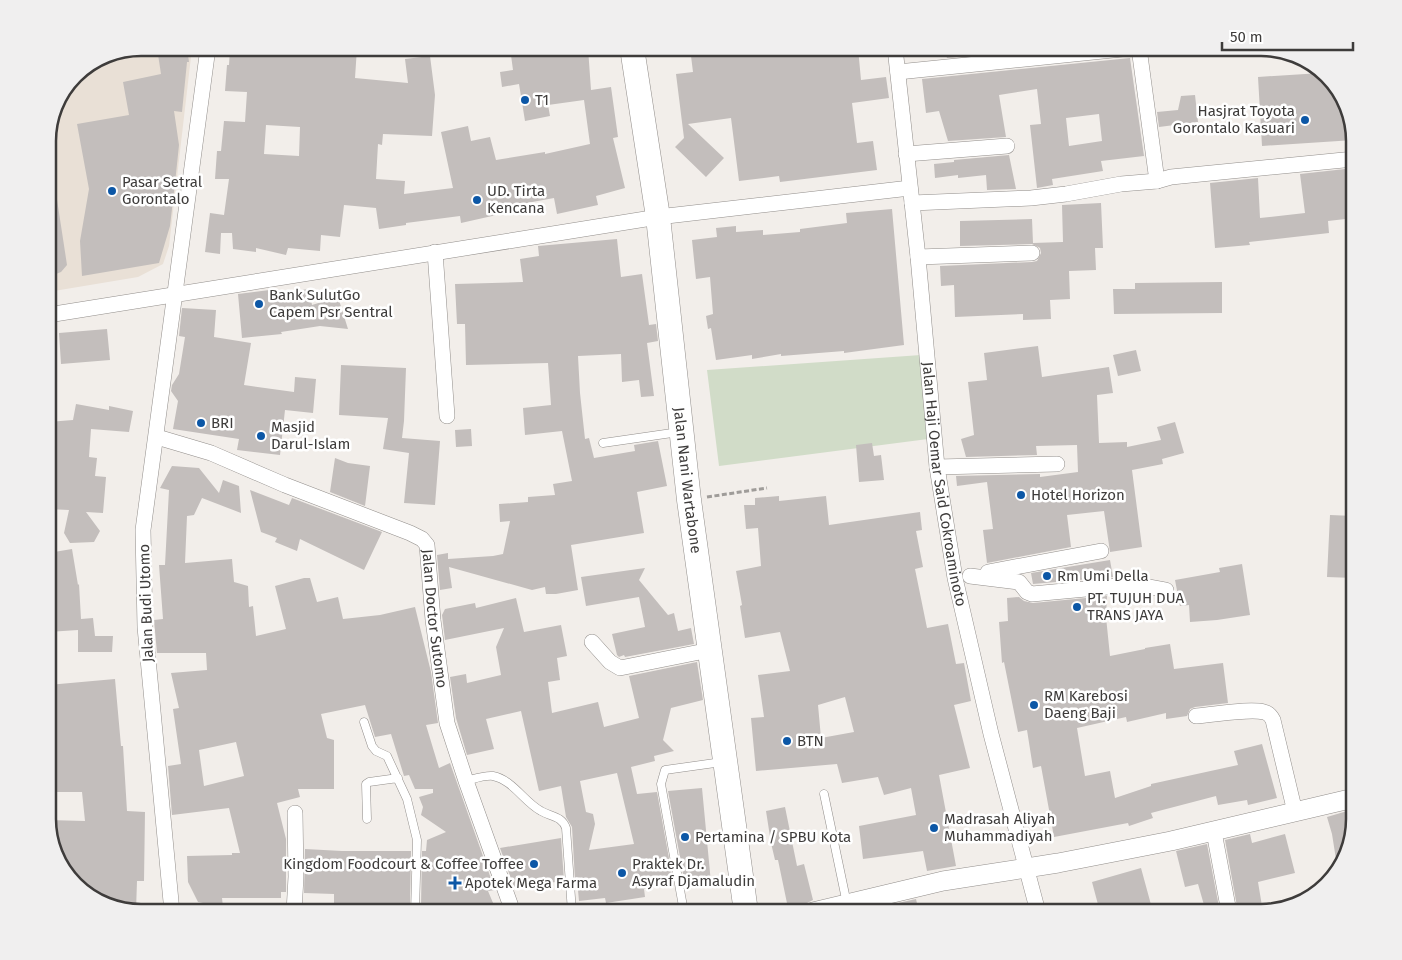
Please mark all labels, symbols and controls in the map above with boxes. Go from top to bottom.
scale bar [1222,20,1353,52]
text: 50 m [1230,28,1263,46]
place label: T1 [535,91,549,109]
marker: T1 [519,94,531,106]
place label: Hasjrat Toyota Gorontalo Kasuari [1173,102,1295,137]
marker: Hasjrat Toyota Gorontalo Kasuari [1299,114,1311,126]
place label: Pasar Setral Gorontalo [122,173,203,208]
place label: UD. Tirta Kencana [487,182,545,217]
marker: Pasar Setral Gorontalo [106,185,118,197]
marker: UD. Tirta Kencana [471,194,483,206]
place label: Bank SulutGo Capem Psr Sentral [269,286,393,321]
marker: Bank SulutGo Capem Psr Sentral [253,298,265,310]
street label: Jalan Haji Oemar Said Cokroaminoto [919,361,970,608]
street label: Jalan Nani Wartabone [670,406,705,555]
place label: BRI [211,414,234,432]
marker: BRI [195,417,207,429]
place label: Masjid Darul-Islam [271,418,350,453]
marker: Masjid Darul-Islam [255,430,267,442]
place label: Hotel Horizon [1031,486,1125,504]
marker: Hotel Horizon [1015,489,1027,501]
street label: Jalan Budi Utomo [135,544,157,662]
street label: Jalan Doctor Sutomo [418,548,451,689]
place label: Rm Umi Della [1057,567,1149,585]
marker: Rm Umi Della [1041,570,1053,582]
place label: PT. TUJUH DUA TRANS JAYA [1087,589,1185,624]
marker: PT. TUJUH DUA TRANS JAYA [1071,601,1083,613]
place label: RM Karebosi Daeng Baji [1044,687,1128,722]
marker: RM Karebosi Daeng Baji [1028,699,1040,711]
place label: BTN [797,732,824,750]
marker: BTN [781,735,793,747]
place label: Madrasah Aliyah Muhammadiyah [944,810,1055,845]
marker: Madrasah Aliyah Muhammadiyah [928,822,940,834]
place label: Pertamina / SPBU Kota [695,828,851,846]
marker: Pertamina / SPBU Kota [679,831,691,843]
place label: Kingdom Foodcourt & Coffee Toffee [283,855,524,873]
place label: Praktek Dr. Asyraf Djamaludin [632,855,755,890]
marker: Kingdom Foodcourt & Coffee Toffee [528,858,540,870]
marker: Praktek Dr. Asyraf Djamaludin [616,867,628,879]
place label: Apotek Mega Farma [465,874,597,892]
marker: Apotek Mega Farma [449,877,461,889]

